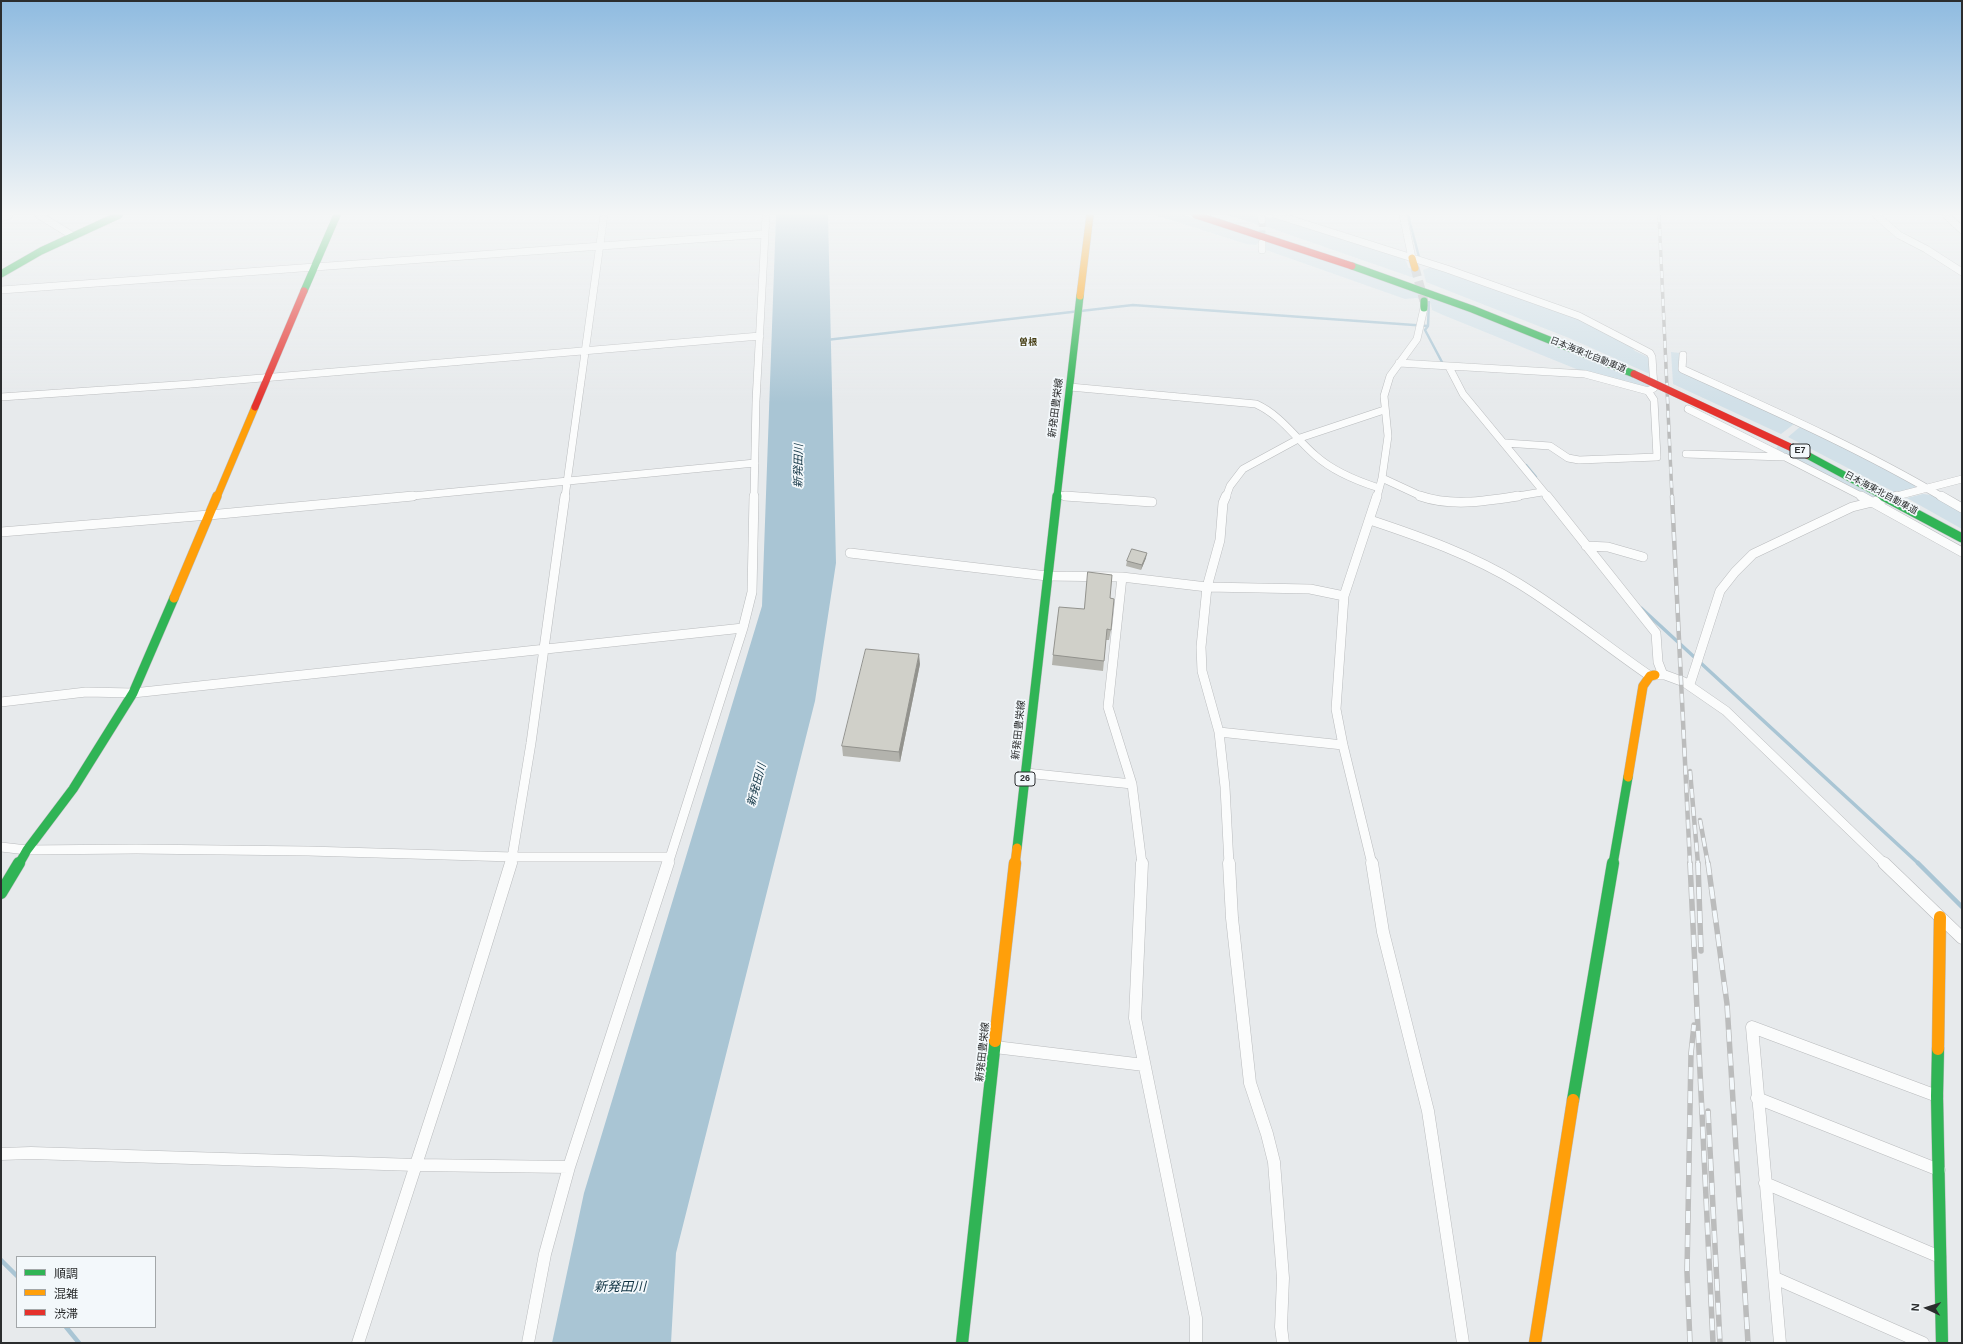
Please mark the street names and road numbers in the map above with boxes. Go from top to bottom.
street label: 日本海東北自動車道 [1548,335,1628,375]
street label: 新発田豊栄線 [1046,377,1066,439]
road number: E7 [1790,444,1810,458]
street label: 日本海東北自動車道 [1843,469,1919,517]
street label: 新発田豊栄線 [1010,700,1028,760]
road number: 26 [1015,772,1035,786]
street label: 新発田豊栄線 [974,1022,992,1082]

